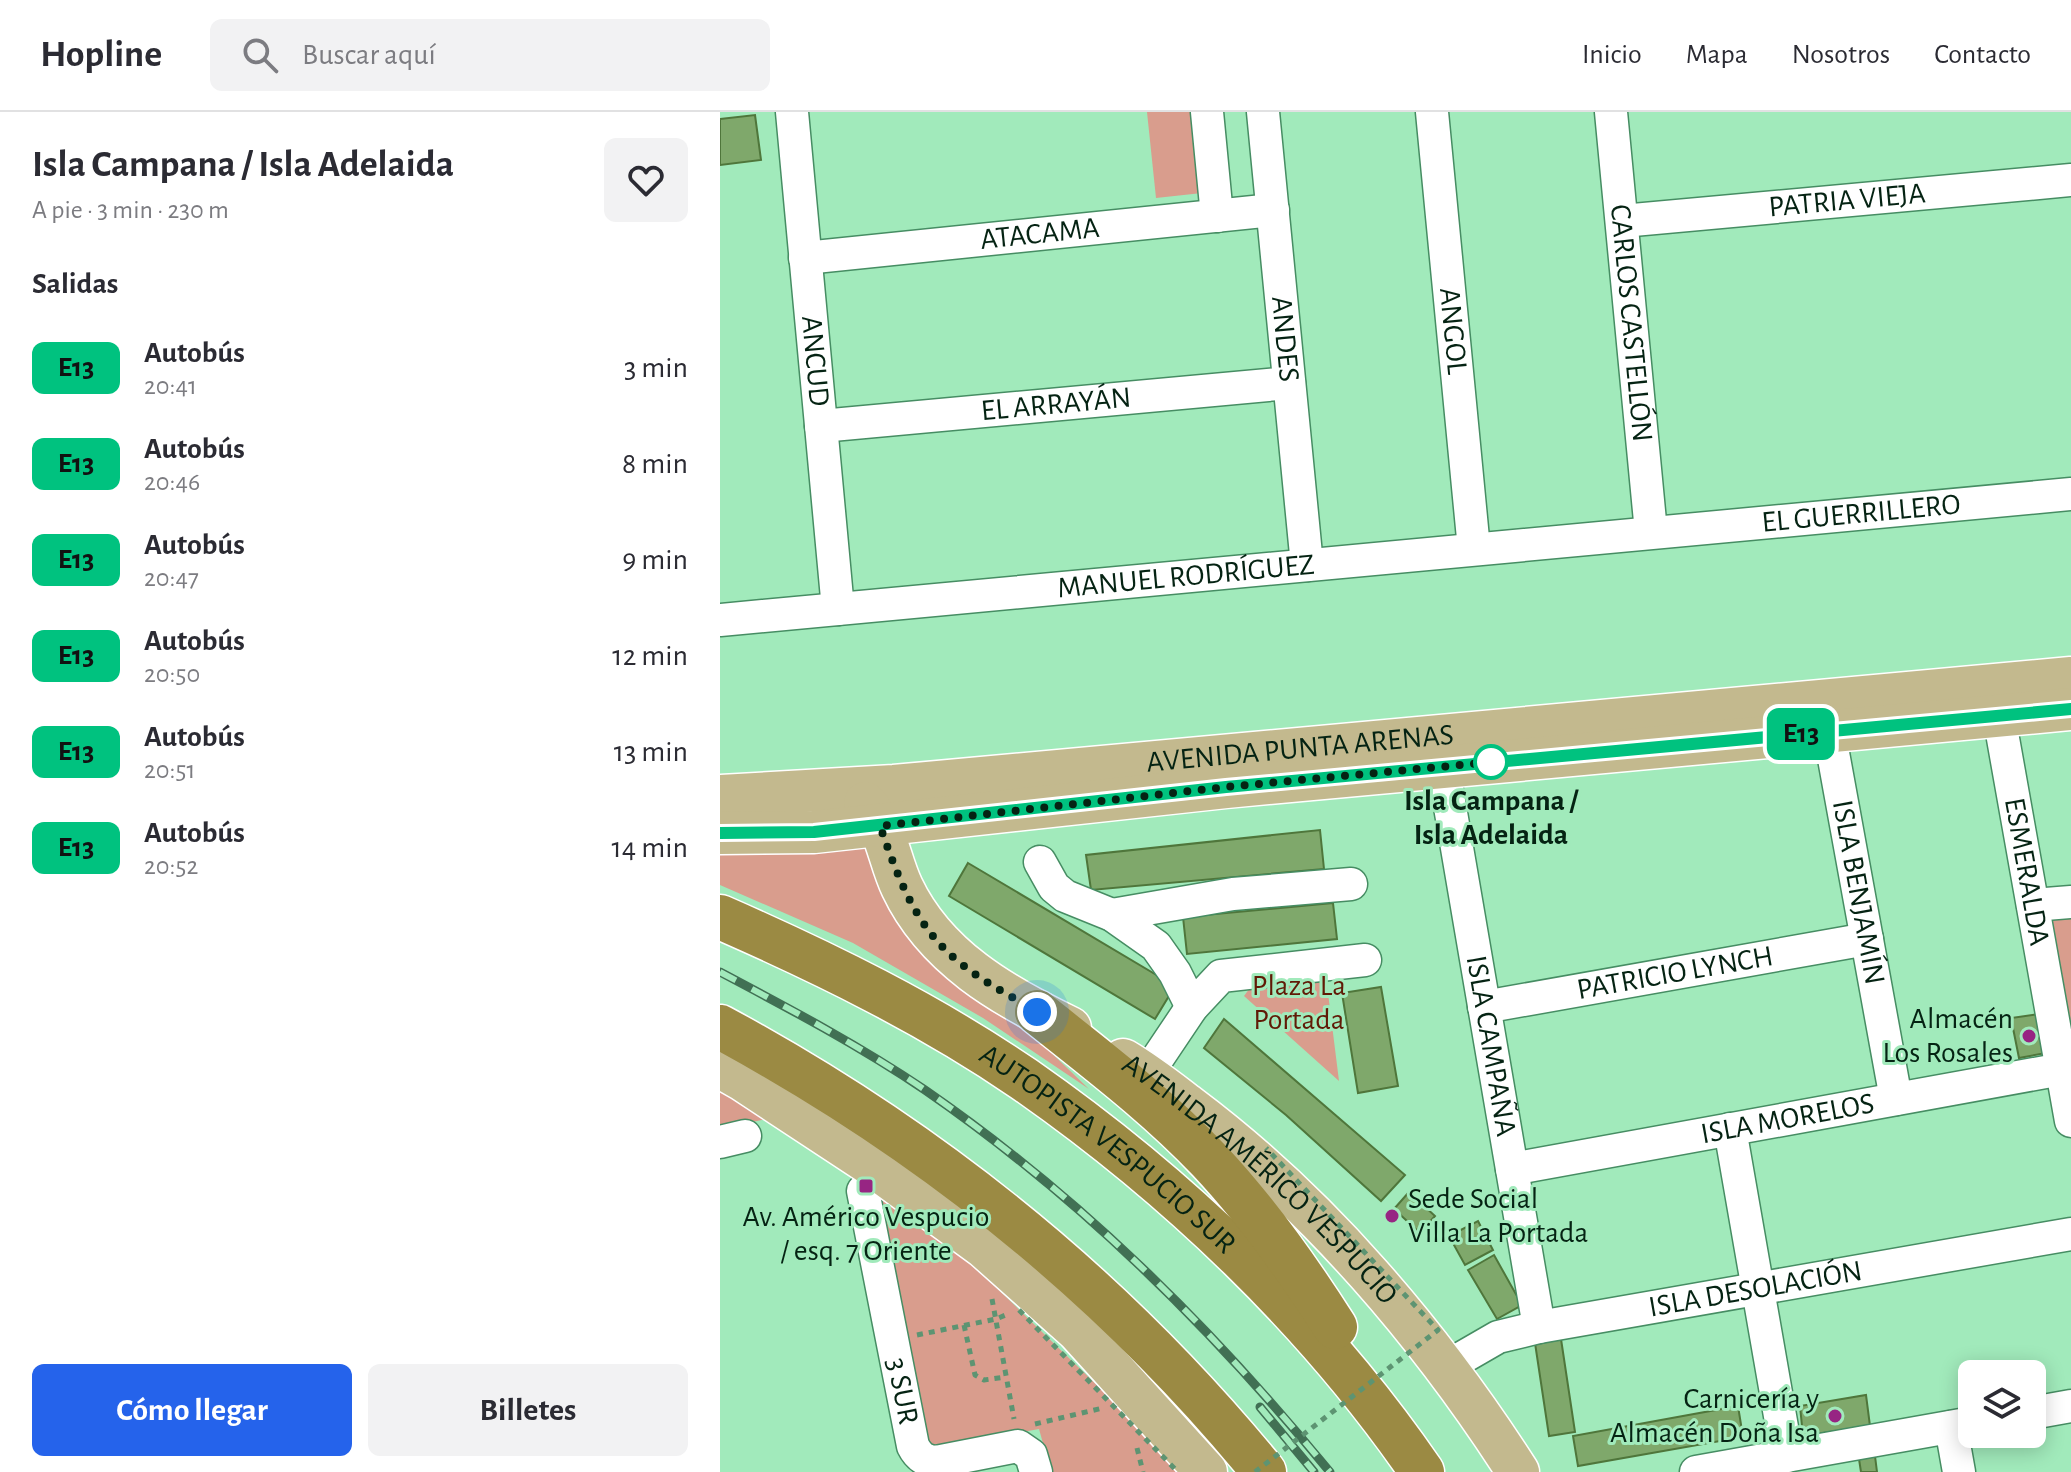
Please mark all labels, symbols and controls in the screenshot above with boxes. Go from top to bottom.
search box [210,19,770,91]
icon: search [238,33,282,77]
text: Hopline [40,36,162,74]
text: Buscar aquí [302,40,436,70]
text: Inicio [1582,41,1642,69]
text: Mapa [1686,41,1748,69]
text: Nosotros [1792,41,1890,69]
text: Contacto [1934,41,2031,69]
button: heart [604,138,688,222]
text: Isla Campana / Isla Adelaida [32,146,454,184]
street label: PATRIA VIEJA [1767,178,1927,223]
text: A pie · 3 min · 230 m [32,197,229,223]
street label: CARLOS CASTELLÓN [1605,203,1657,443]
street label: ATACAMA [979,213,1101,255]
text: Salidas [32,269,118,299]
street label: ANGOL [1434,286,1472,376]
street label: ANDES [1266,295,1304,383]
street label: ANCUD [796,314,834,408]
text: Autobús [144,338,245,368]
text: 3 min [624,353,688,383]
text: E13 [58,354,94,382]
text: 20:41 [144,373,197,399]
street label: EL ARRAYÁN [980,382,1132,426]
text: Autobús [144,434,245,464]
text: 8 min [622,449,688,479]
text: E13 [58,450,94,478]
text: 20:46 [144,469,200,495]
street label: EL GUERRILLERO [1760,489,1962,538]
text: Autobús [144,530,245,560]
text: 9 min [622,545,688,575]
text: E13 [58,546,94,574]
street label: MANUEL RODRÍGUEZ [1056,550,1316,603]
text: 20:47 [144,565,199,591]
text: Autobús [144,626,245,656]
text: 12 min [612,641,688,671]
text: E13 [58,642,94,670]
text: 20:50 [144,661,200,687]
line badge: E13 [1755,708,1847,760]
street label: AVENIDA PUNTA ARENAS [1145,720,1455,778]
text: E13 [1783,720,1819,748]
text: Autobús [144,722,245,752]
text: 13 min [614,737,688,767]
text: E13 [58,738,94,766]
marker: Isla Campana / Isla Adelaida [1474,745,1508,779]
text: 20:51 [144,757,195,783]
place label: Isla Campana / Isla Adelaida [1404,786,1579,850]
street label: ESMERALDA [1999,795,2055,948]
street label: ISLA BENJAMÍN [1827,798,1890,987]
text: Autobús [144,818,245,848]
text: 14 min [612,833,688,863]
text: E13 [58,834,94,862]
text: 20:52 [144,853,198,879]
street label: PATRICIO LYNCH [1575,941,1775,1005]
street label: ISLA CAMPAÑA [1461,953,1521,1139]
park label: Plaza La Portada [1252,971,1346,1035]
your location [1017,992,1057,1032]
place label: Almacén Los Rosales [1883,1004,2013,1068]
marker: Almacén Los Rosales [2020,1027,2038,1045]
street label: AUTOPISTA VESPUCIO SUR [974,1039,1241,1259]
street label: AVENIDA AMÉRICO VESPUCIO [1117,1048,1403,1310]
street label: ISLA MORELOS [1698,1088,1877,1149]
marker: Av. Américo Vespucio / esq. 7 Oriente [857,1177,875,1195]
place label: Sede Social Villa La Portada [1408,1184,1588,1248]
place label: Av. Américo Vespucio / esq. 7 Oriente [743,1202,989,1266]
marker: Sede Social Villa La Portada [1383,1207,1401,1225]
street label: ISLA DESOLACIÓN [1646,1256,1865,1323]
street label: 3 SUR [881,1355,923,1427]
map controls [1958,1360,2046,1448]
button: layers [1958,1360,2046,1448]
button: Cómo llegar [32,1364,352,1456]
button: Billetes [368,1364,688,1456]
place label: Carnicería y Almacén Doña Isa [1610,1384,1819,1448]
marker: Carnicería y Almacén Doña Isa [1826,1407,1844,1425]

